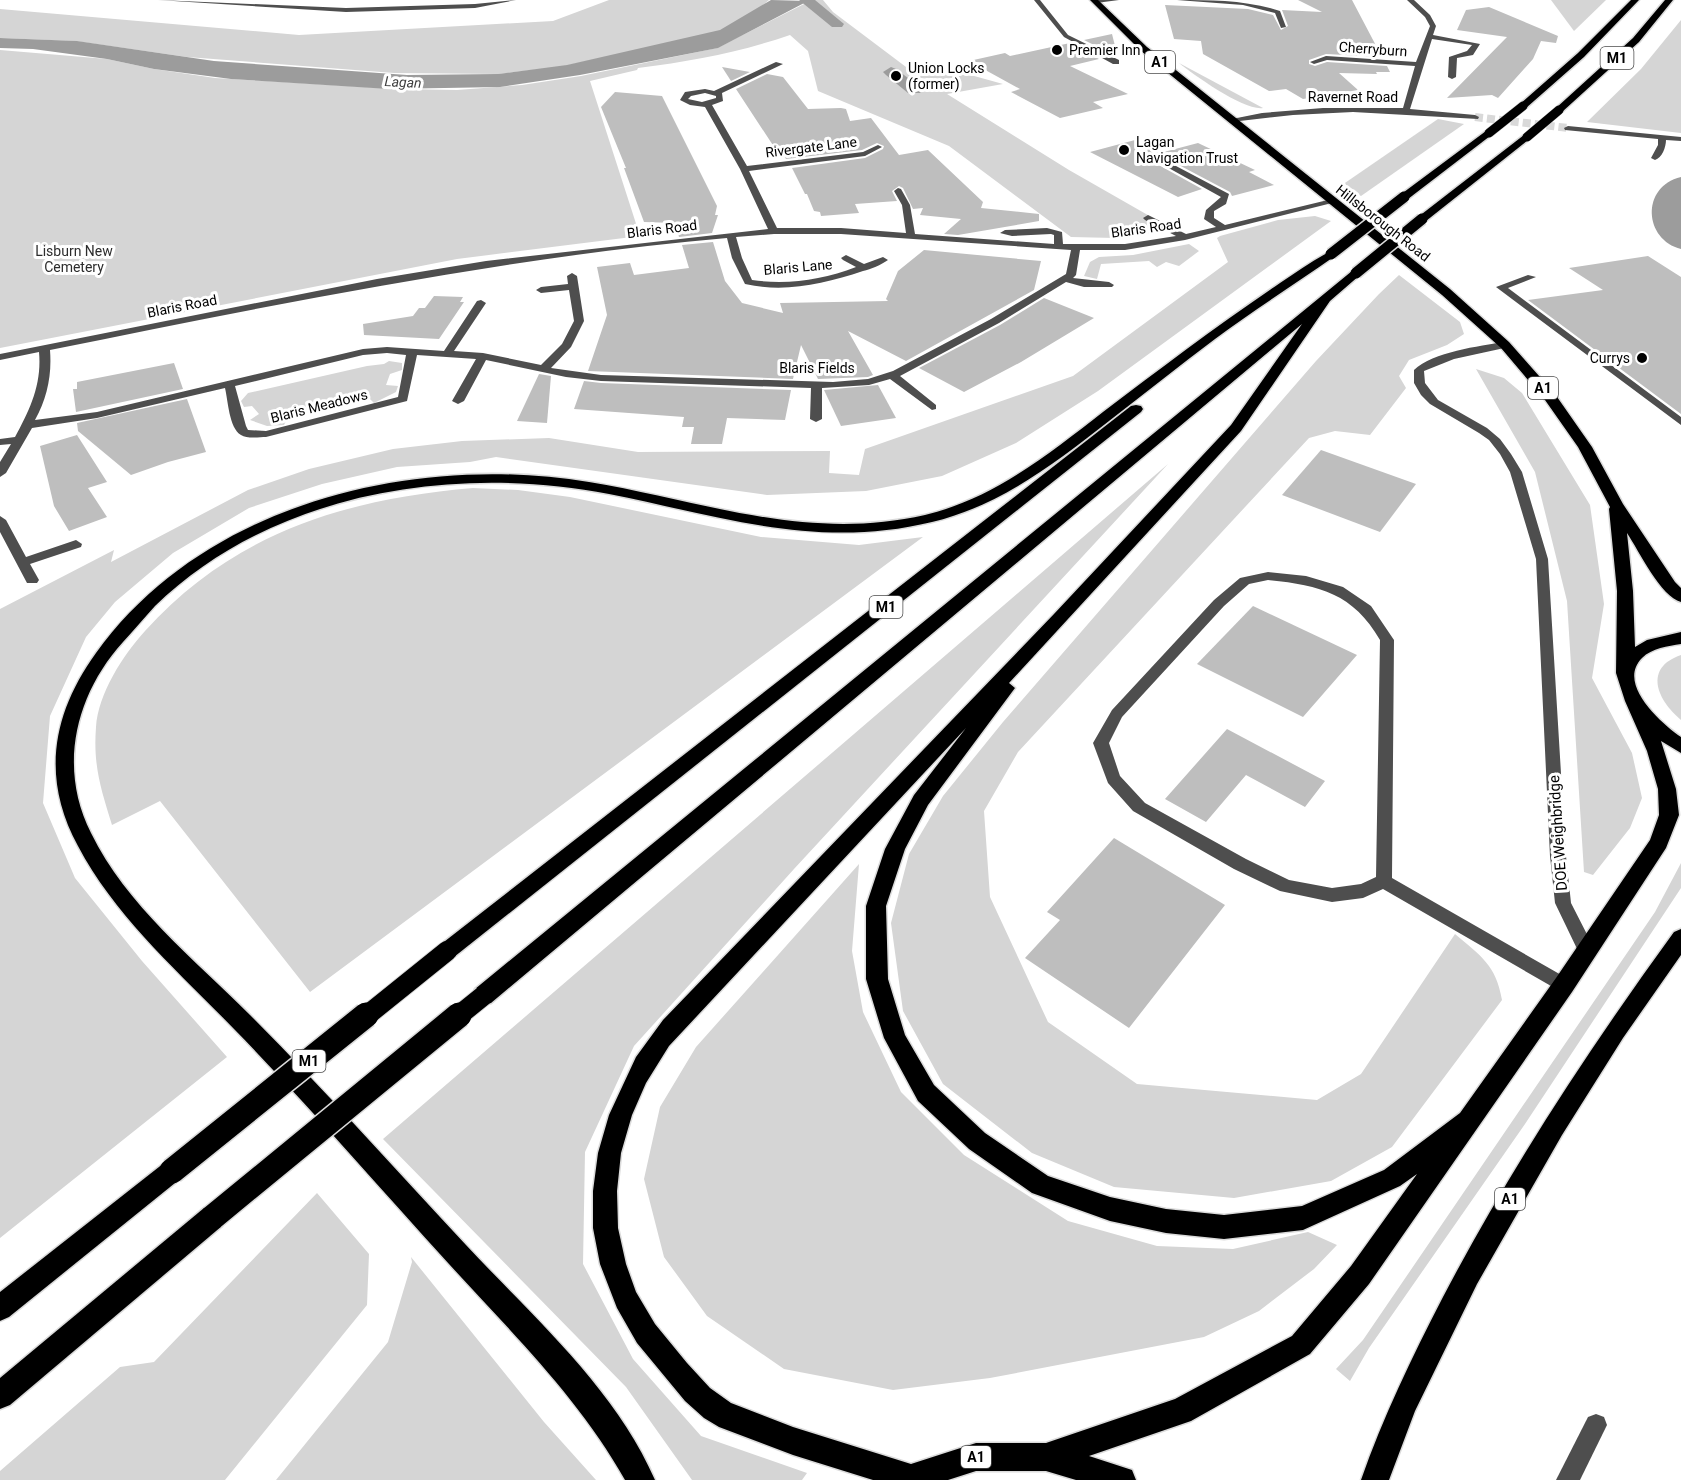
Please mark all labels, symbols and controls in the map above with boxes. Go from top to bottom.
street label: Cherryburn [1338,39,1408,59]
place label: Premier Inn [1069,42,1140,58]
marker: Premier Inn [1050,43,1064,57]
road number: M1 [1600,47,1634,69]
road number: A1 [1145,51,1175,73]
place label: Union Locks (former) [908,60,985,93]
marker: Union Locks (former) [889,69,903,83]
water label: Lagan [384,73,422,91]
street label: Ravernet Road [1308,89,1398,105]
street label: Rivergate Lane [764,133,858,161]
place label: Lagan Navigation Trust [1136,134,1239,166]
marker: Lagan Navigation Trust [1117,143,1131,157]
street label: Hillsborough Road [1333,181,1433,265]
street label: Blaris Road [1110,215,1182,241]
street label: Blaris Road [626,217,698,241]
park label: Lisburn New Cemetery [35,243,113,275]
street label: Blaris Lane [763,256,833,278]
street label: Blaris Road [146,291,218,321]
place label: Currys [1590,350,1630,366]
marker: Currys [1635,351,1649,365]
street label: Blaris Fields [779,360,855,376]
road number: A1 [1528,377,1558,399]
street label: Blaris Meadows [269,386,369,426]
road number: M1 [870,596,902,618]
street label: DOE Weighbridge [1545,775,1571,891]
road number: M1 [292,1050,326,1072]
road number: A1 [1495,1188,1525,1210]
road number: A1 [961,1446,991,1468]

